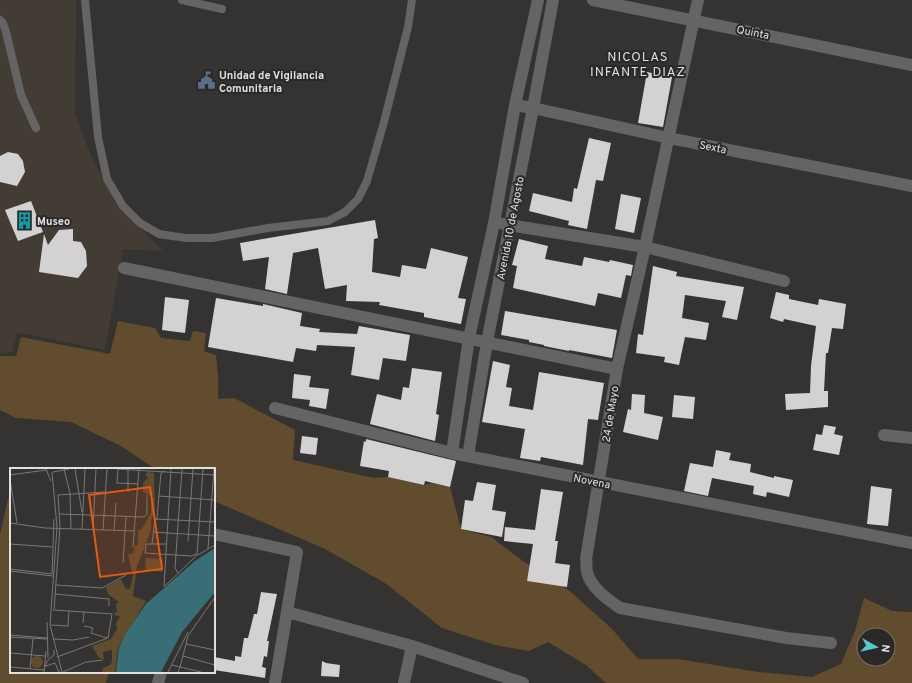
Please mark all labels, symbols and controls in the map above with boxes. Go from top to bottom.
street label: Quinta [735,23,770,43]
district label: NICOLAS INFANTE DIAZ [590,50,686,81]
place label: Unidad de Vigilancia Comunitaria [219,69,324,96]
public building icon: Unidad de Vigilancia Comunitaria [196,71,216,91]
street label: Sexta [698,138,728,158]
street label: Avenida 10 de Agosto [494,175,528,281]
building icon: Museo [14,211,34,231]
place label: Museo [37,215,70,229]
street label: 24 de Mayo [600,385,622,443]
inset map [10,468,215,673]
street label: Novena [572,472,612,492]
north arrow [856,627,896,667]
text: N [877,643,892,653]

